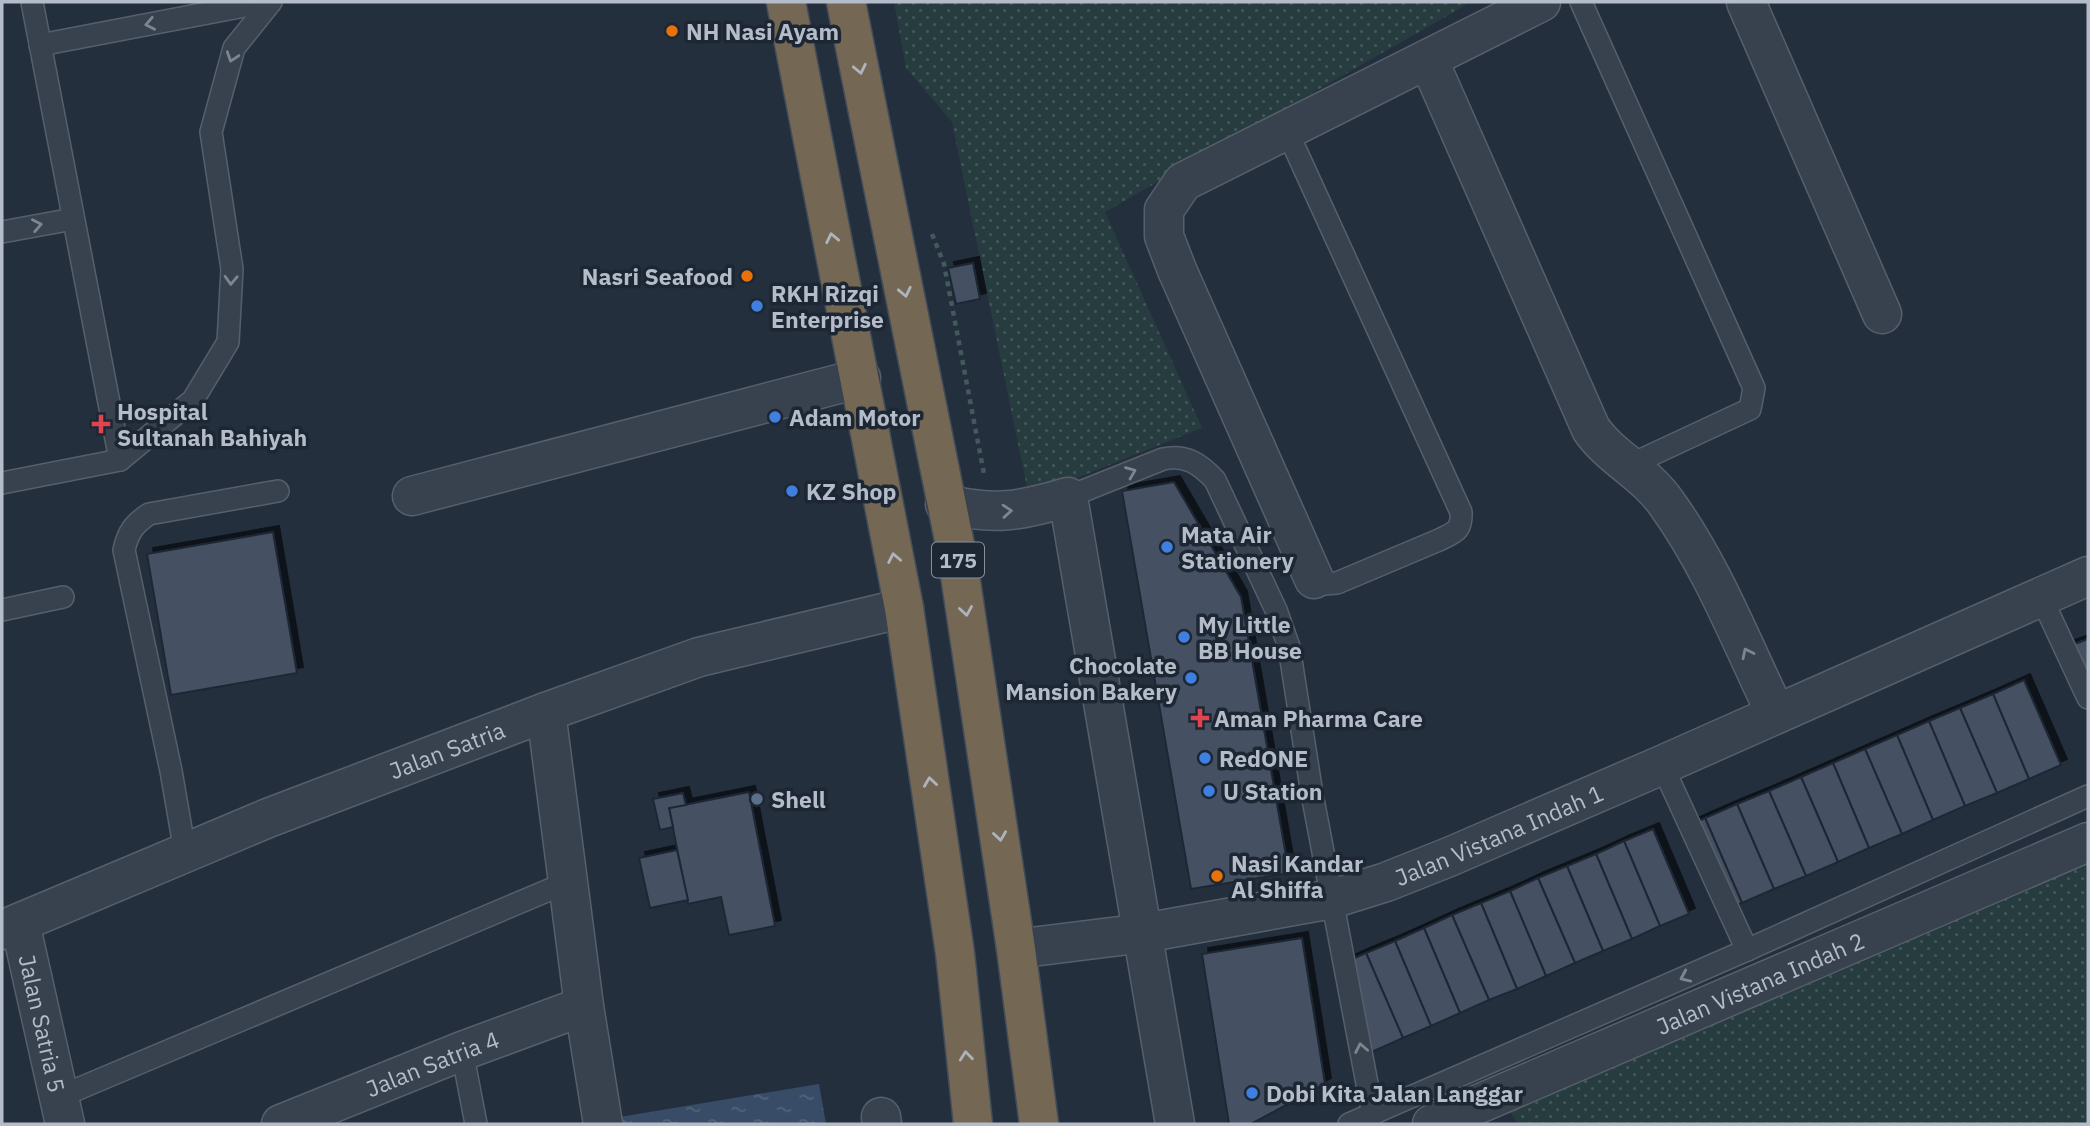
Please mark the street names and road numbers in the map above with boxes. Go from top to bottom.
road number: 175 [932,542,984,578]
street label: Jalan Satria [385,714,509,785]
street label: Jalan Vistana Indah 1 [1390,777,1608,892]
street label: Jalan Vistana Indah 2 [1651,925,1869,1041]
street label: Jalan Satria 5 [13,952,72,1095]
street label: Jalan Satria 4 [361,1024,503,1103]

